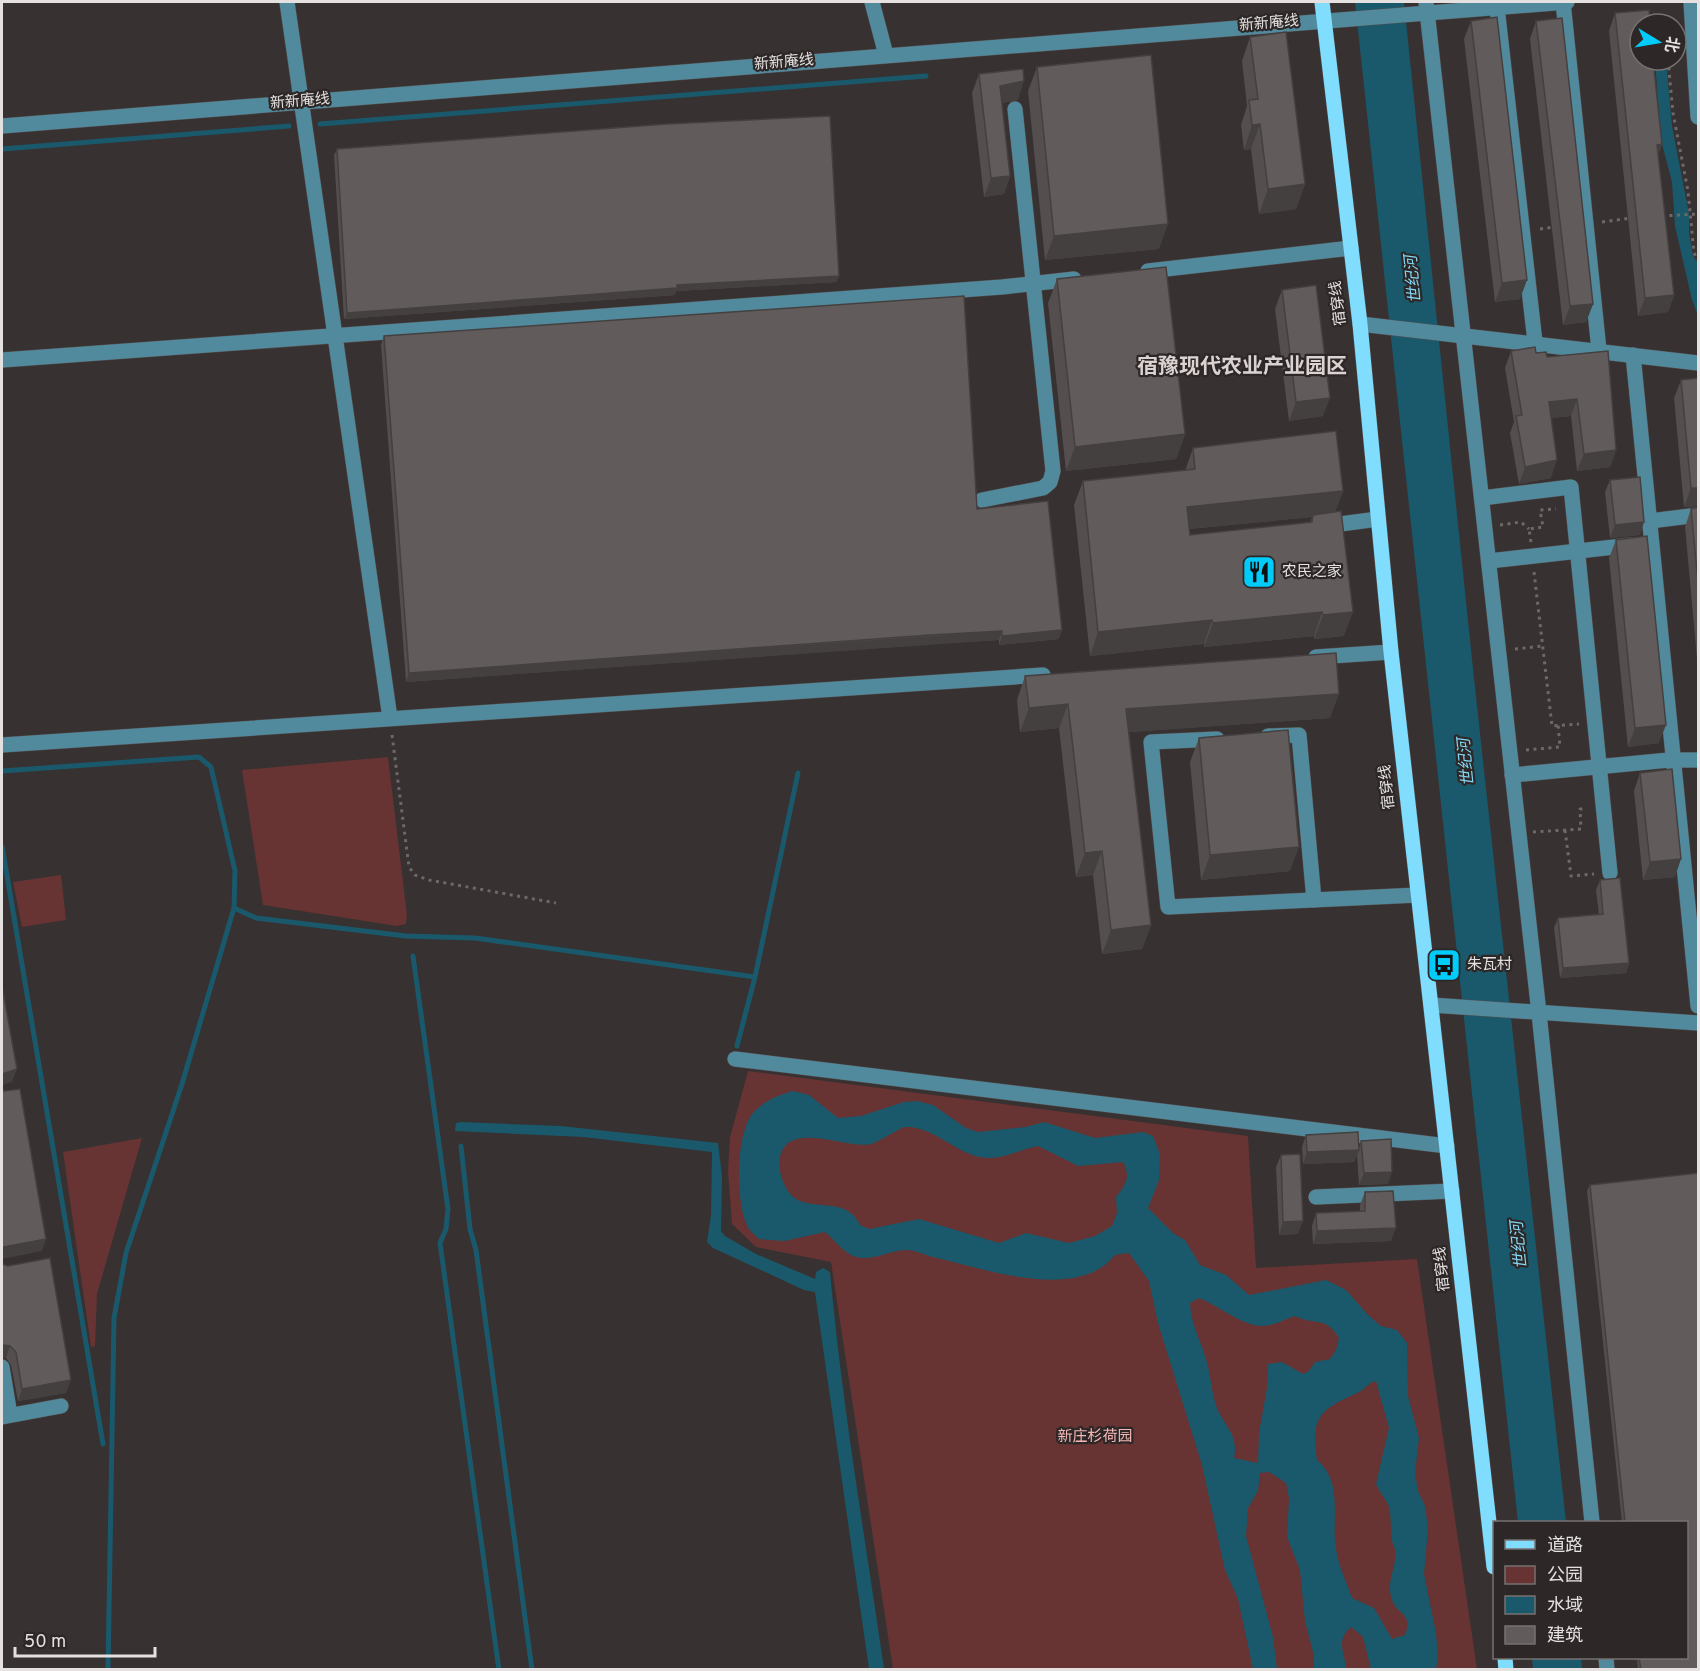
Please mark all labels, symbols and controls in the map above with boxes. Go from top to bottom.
street label: 新新庵线 [1238,12,1300,36]
north arrow [1628,12,1688,72]
text: 北 [1659,35,1682,54]
street label: 新新庵线 [753,51,815,75]
street label: 新新庵线 [269,90,331,114]
water label: 世纪河 [1401,251,1426,304]
street label: 宿穿线 [1327,280,1351,326]
district label: 宿豫现代农业产业园区 [1137,354,1347,381]
restaurant icon: 农民之家 [1241,554,1277,590]
place label: 农民之家 [1282,563,1342,582]
water label: 世纪河 [1454,734,1479,787]
street label: 宿穿线 [1376,764,1400,810]
bus stop icon: 朱瓦村 [1426,947,1462,983]
place label: 朱瓦村 [1467,955,1512,975]
water label: 世纪河 [1507,1217,1532,1270]
street label: 宿穿线 [1431,1246,1455,1292]
park label: 新庄杉荷园 [1057,1428,1133,1447]
legend [1493,1521,1688,1659]
text: 道路 [1547,1535,1583,1558]
text: 公园 [1547,1565,1583,1588]
text: 水域 [1547,1595,1583,1618]
scale bar [15,1620,154,1658]
text: 建筑 [1547,1625,1583,1648]
text: 50 m [24,1631,66,1654]

